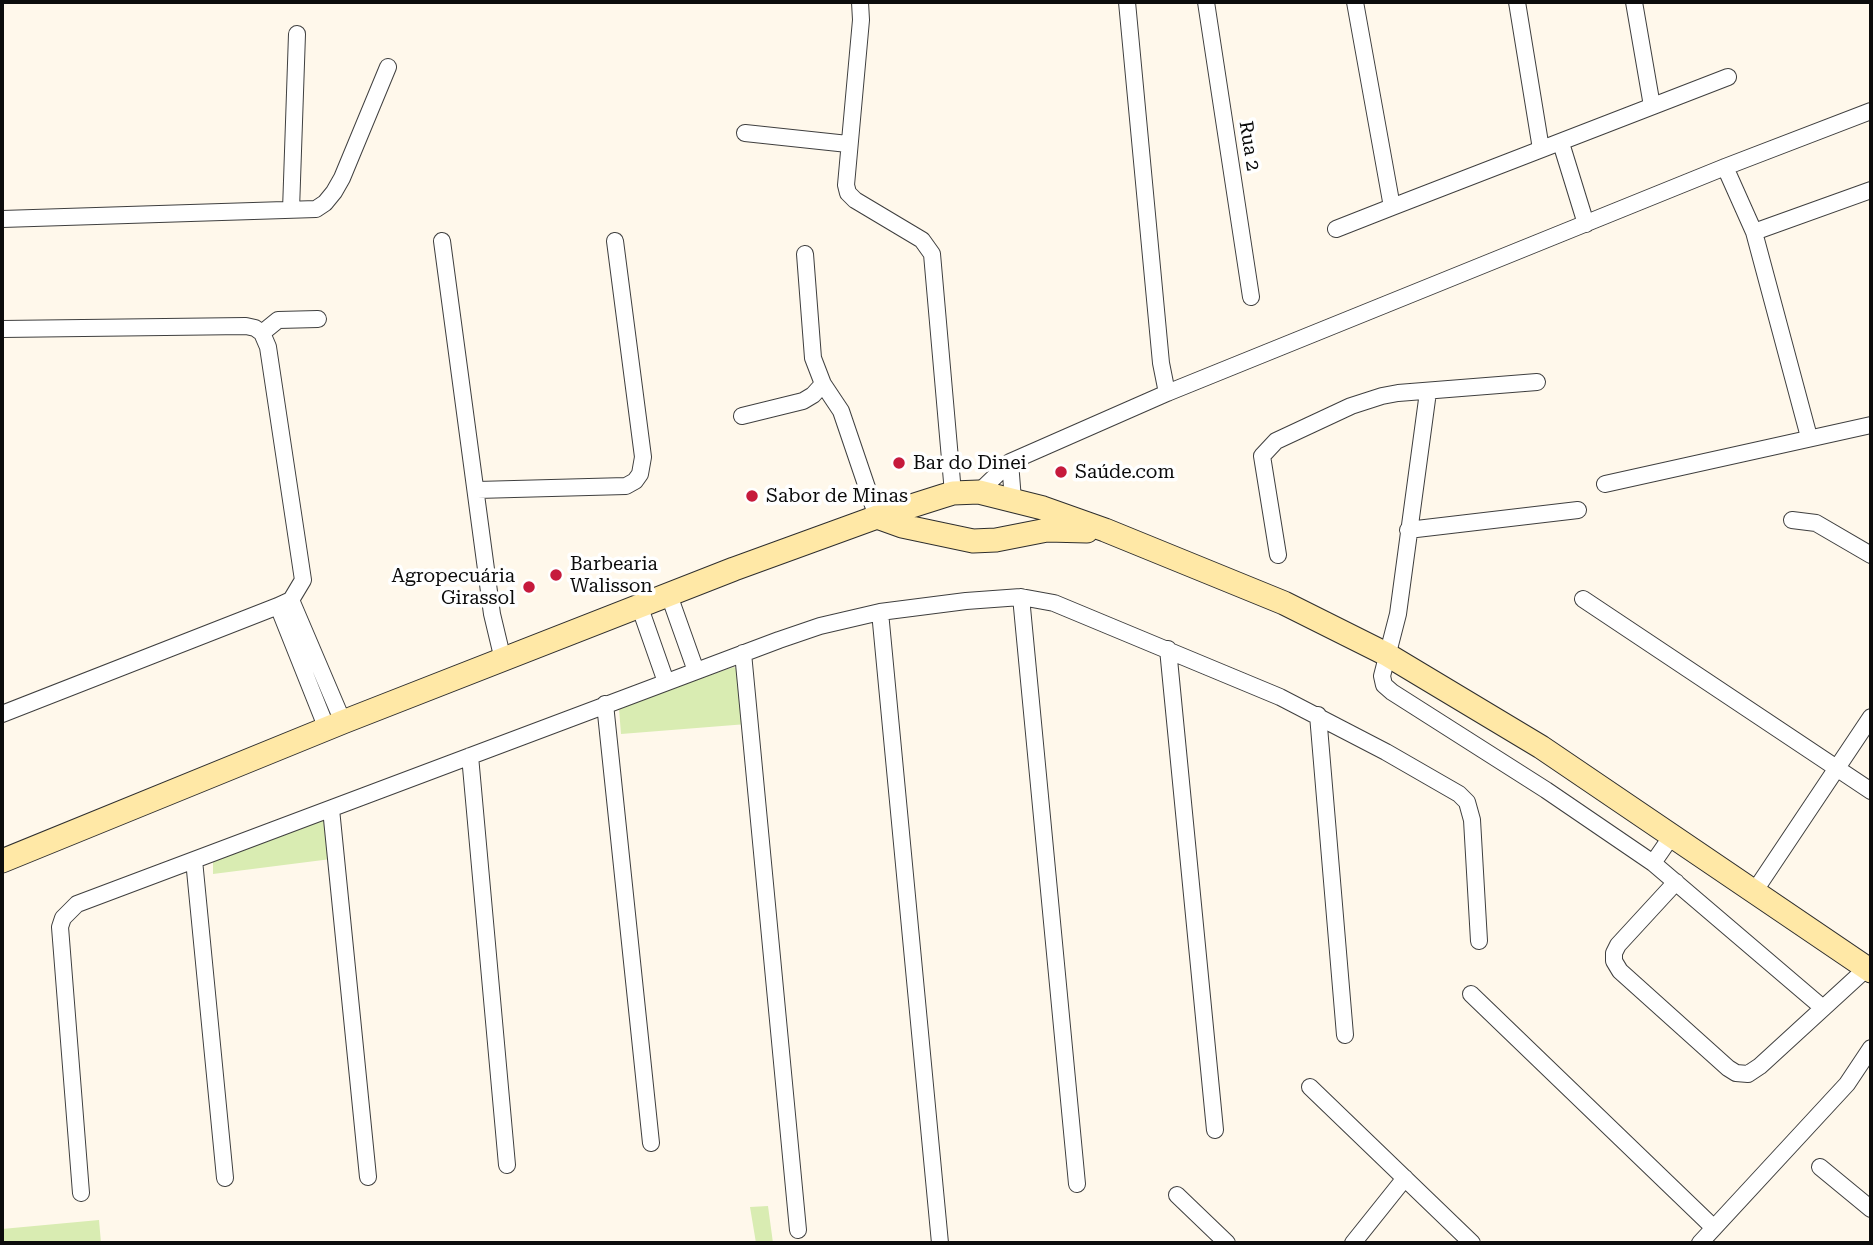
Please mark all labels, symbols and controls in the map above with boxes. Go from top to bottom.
street label: Rua 2 [1234,119,1264,173]
place label: Bar do Dinei [913,452,1027,474]
marker: Bar do Dinei [891,455,907,471]
place label: Saúde.com [1075,461,1175,483]
marker: Saúde.com [1053,464,1069,480]
place label: Sabor de Minas [766,485,908,507]
marker: Sabor de Minas [744,488,760,504]
place label: Barbearia Walisson [570,553,658,597]
place label: Agropecuária Girassol [392,565,515,609]
marker: Barbearia Walisson [548,567,564,583]
marker: Agropecuária Girassol [521,579,537,595]

